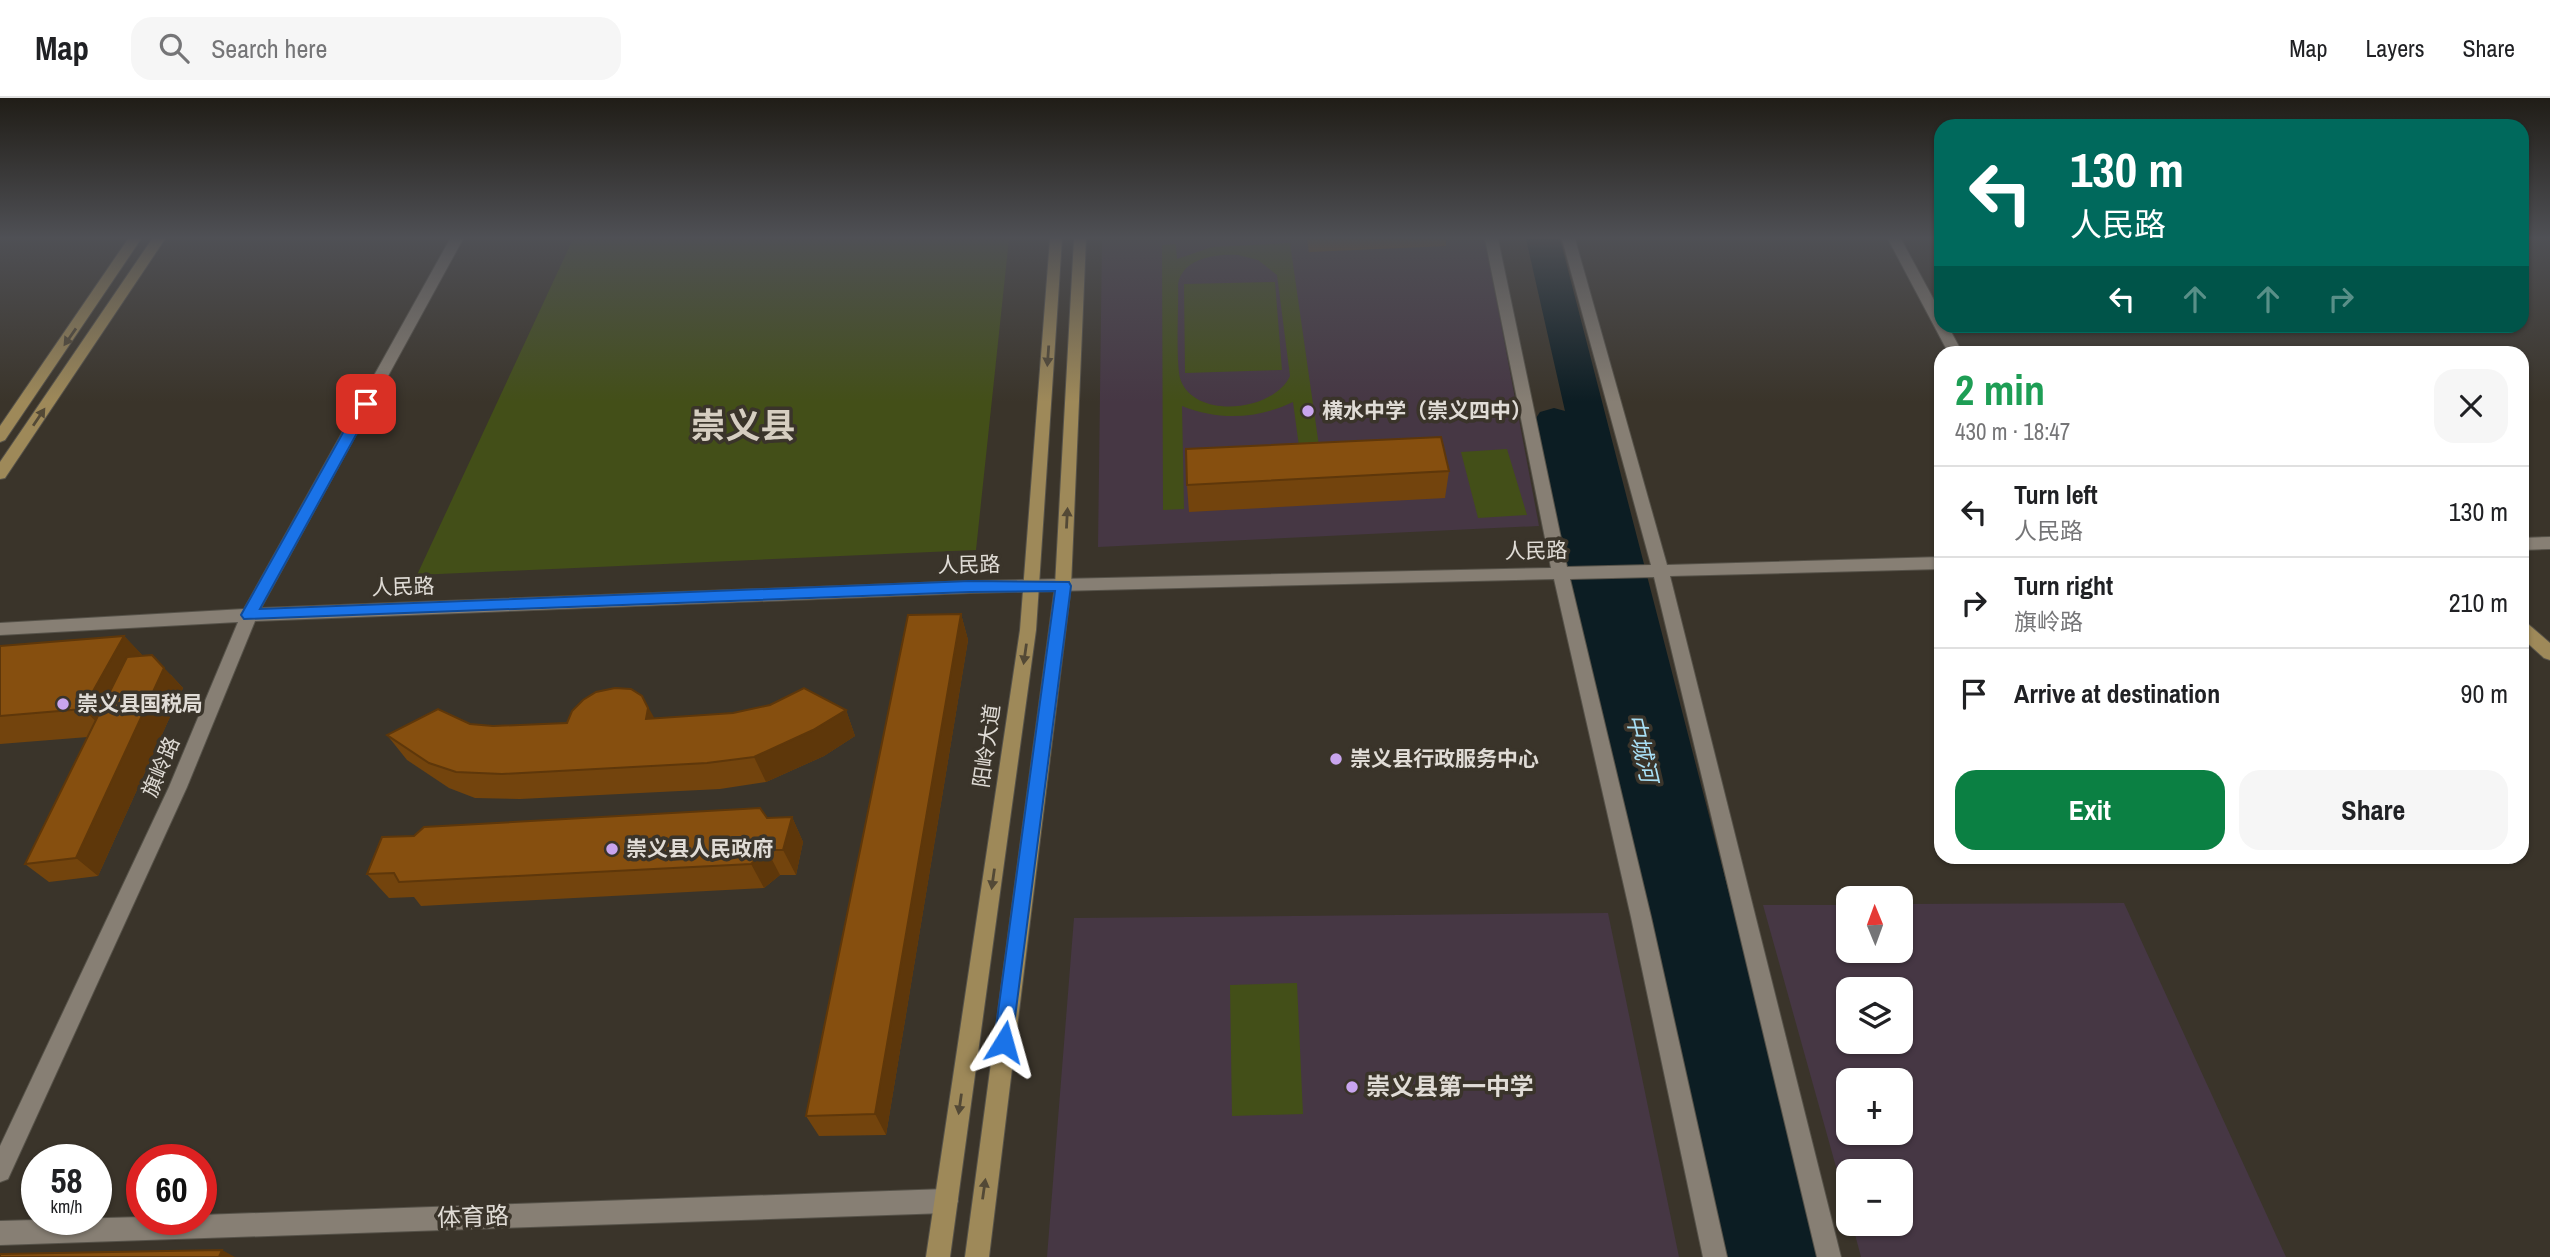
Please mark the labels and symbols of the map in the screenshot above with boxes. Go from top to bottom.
one-way arrow [63,328,77,346]
one-way arrow [1042,346,1053,368]
pin [336,374,396,434]
place label: 横水中学（崇义四中） [1322,396,1532,425]
district label: 崇义县 [690,402,796,449]
marker: 横水中学（崇义四中） [1300,403,1316,419]
one-way arrow [32,408,45,427]
one-way arrow [1061,506,1072,528]
street label: 人民路 [1504,535,1568,566]
street label: 人民路 [937,549,1001,580]
street label: 人民路 [371,571,435,602]
one-way arrow [1019,643,1030,665]
place label: 崇义县国税局 [77,689,203,718]
marker: 崇义县国税局 [55,696,71,712]
street label: 阳岭大道 [966,702,1007,790]
water label: 中城河 [1620,711,1666,789]
street label: 旗岭路 [135,732,186,801]
place label: 崇义县行政服务中心 [1350,744,1539,773]
marker: 崇义县行政服务中心 [1328,751,1344,767]
place label: 崇义县人民政府 [626,834,773,863]
marker: 崇义县人民政府 [604,841,620,857]
one-way arrow [987,868,998,890]
north arrow [1836,886,1913,962]
position arrow [967,1005,1041,1079]
place label: 崇义县第一中学 [1366,1070,1534,1102]
marker: 崇义县第一中学 [1344,1079,1360,1095]
one-way arrow [954,1093,965,1115]
speed limit sign: 60 [126,1144,217,1235]
one-way arrow [979,1178,990,1200]
street label: 体育路 [436,1199,510,1233]

